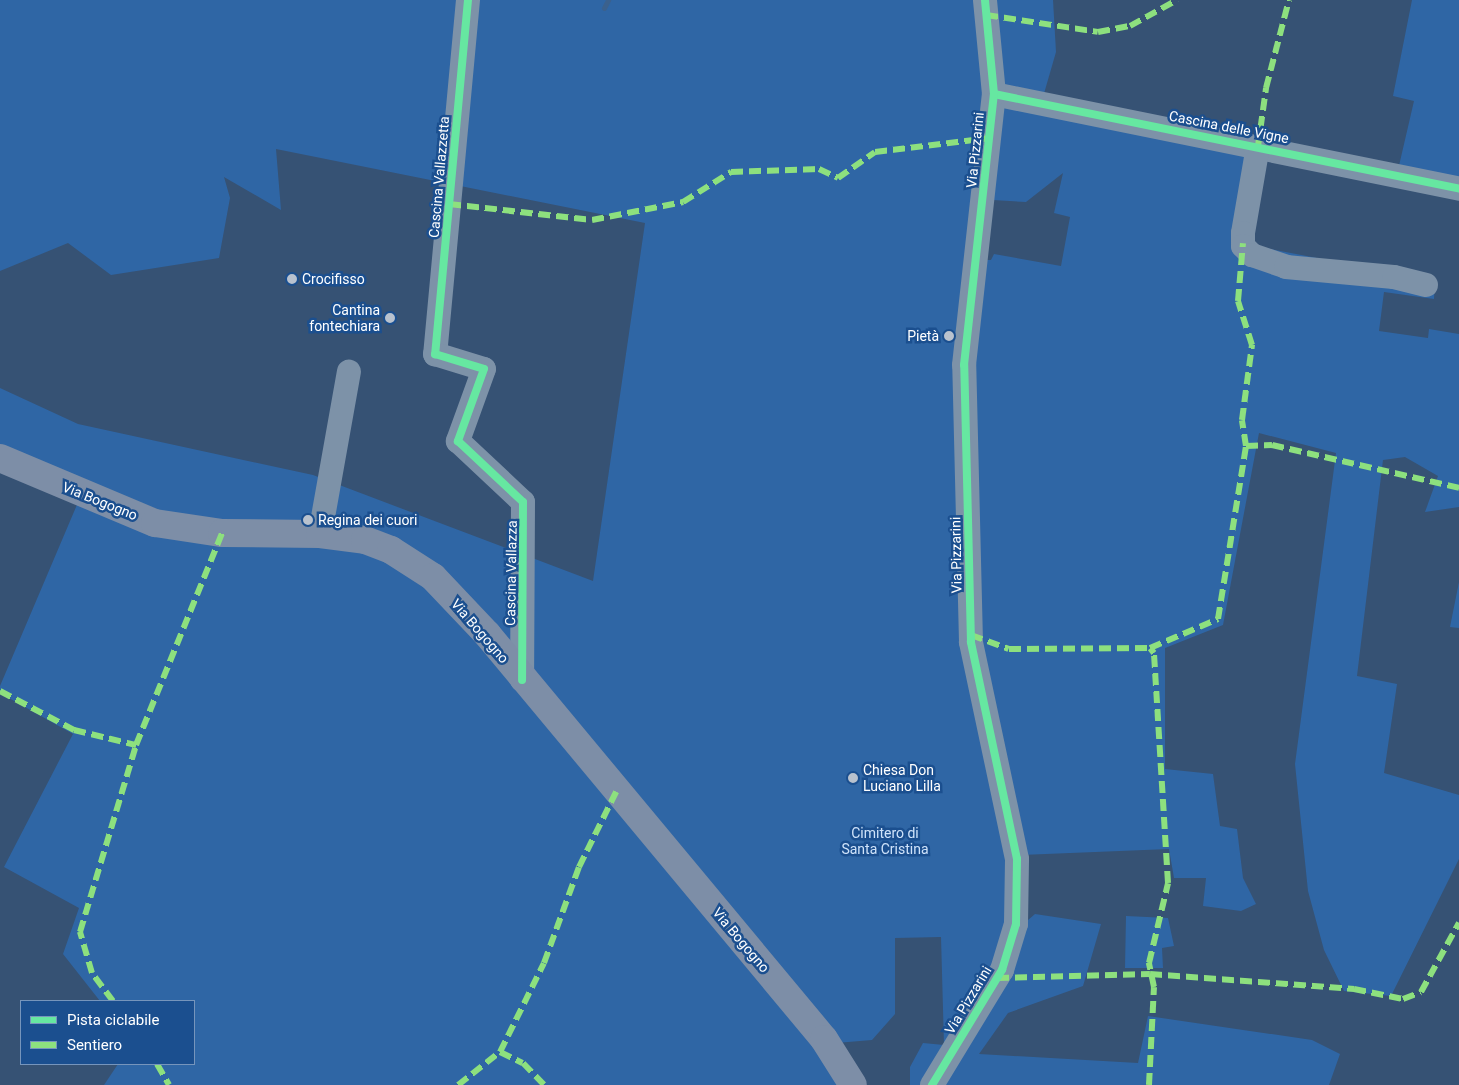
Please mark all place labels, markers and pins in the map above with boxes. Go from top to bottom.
place label: Crocifisso [302,271,365,287]
marker: Crocifisso [286,273,298,285]
place label: Cantina fontechiara [309,302,380,334]
marker: Cantina fontechiara [384,312,396,324]
place label: Pietà [907,328,939,344]
marker: Pietà [943,330,955,342]
place label: Regina dei cuori [318,512,418,528]
marker: Regina dei cuori [302,514,314,526]
place label: Chiesa Don Luciano Lilla [863,762,941,794]
marker: Chiesa Don Luciano Lilla [847,772,859,784]

